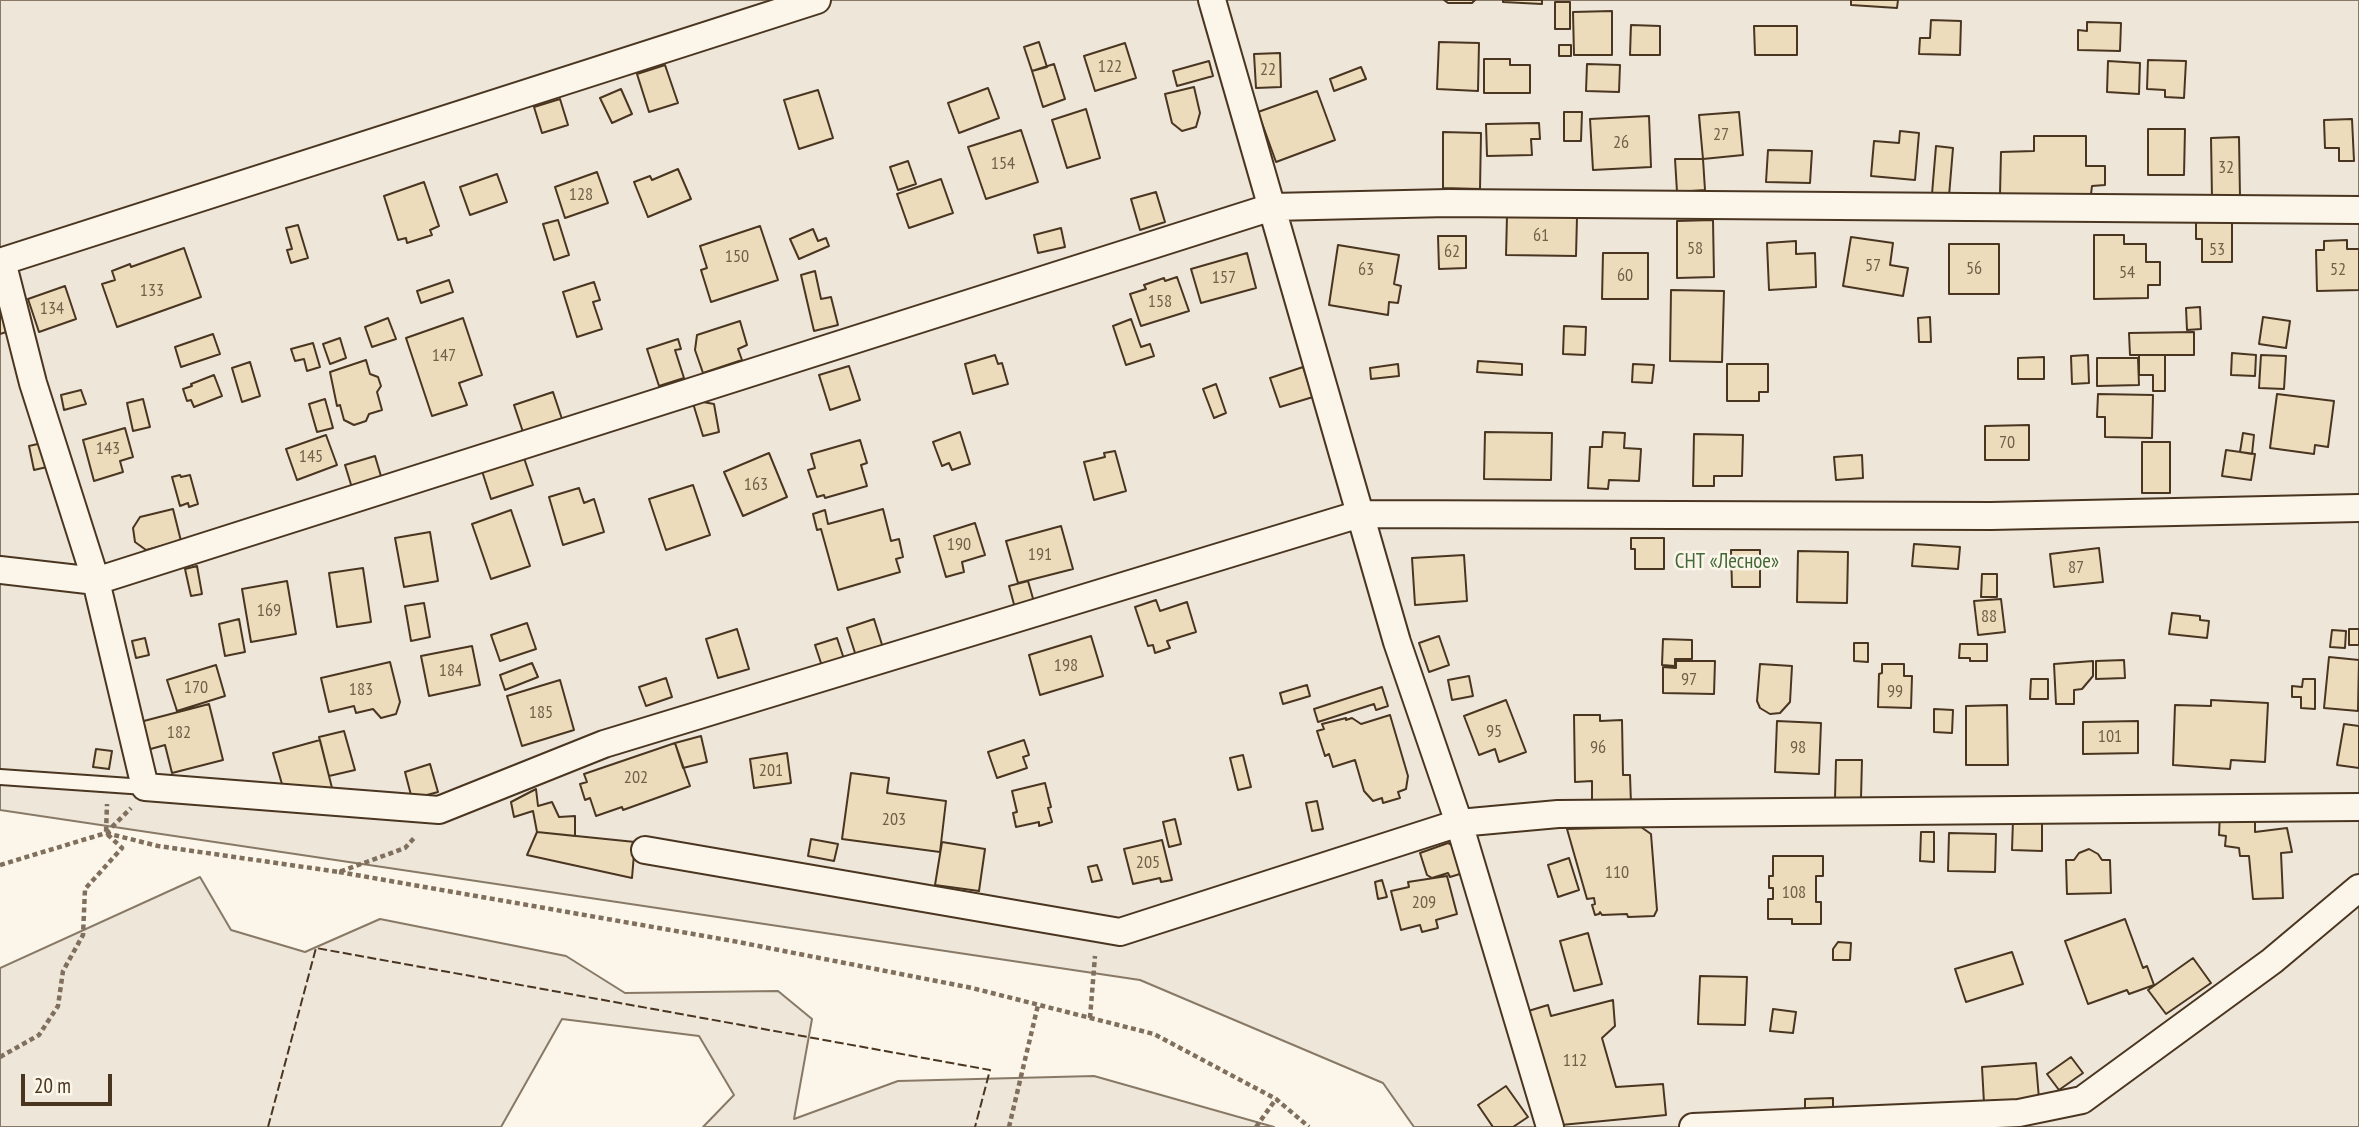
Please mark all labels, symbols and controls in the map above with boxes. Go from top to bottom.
house number: 122 [1098,56,1122,78]
house number: 22 [1260,59,1276,81]
house number: 27 [1713,124,1729,146]
house number: 26 [1613,132,1629,154]
house number: 154 [991,153,1015,175]
house number: 32 [2218,157,2234,179]
house number: 128 [569,184,593,206]
house number: 61 [1533,225,1549,247]
house number: 58 [1687,238,1703,260]
house number: 53 [2209,239,2225,261]
house number: 62 [1444,241,1460,263]
house number: 150 [725,246,749,268]
house number: 57 [1865,255,1881,277]
house number: 56 [1966,258,1982,280]
house number: 63 [1358,259,1374,281]
house number: 52 [2330,259,2346,281]
house number: 54 [2119,262,2135,284]
house number: 60 [1617,265,1633,287]
house number: 157 [1212,267,1236,289]
house number: 133 [140,280,164,302]
house number: 158 [1148,291,1172,313]
house number: 134 [40,298,64,320]
house number: 147 [432,345,456,367]
house number: 70 [1999,432,2015,454]
house number: 143 [96,438,120,460]
house number: 145 [299,446,323,468]
house number: 163 [744,474,768,496]
house number: 190 [947,534,971,556]
house number: 191 [1028,544,1052,566]
park label: СНТ «Лесное» [1675,549,1779,575]
house number: 87 [2068,557,2084,579]
house number: 169 [257,600,281,622]
house number: 88 [1981,606,1997,628]
house number: 198 [1054,655,1078,677]
house number: 184 [439,660,463,682]
house number: 97 [1681,669,1697,691]
house number: 170 [184,677,208,699]
house number: 183 [349,679,373,701]
house number: 99 [1887,681,1903,703]
house number: 185 [529,702,553,724]
house number: 95 [1486,721,1502,743]
house number: 182 [167,722,191,744]
house number: 101 [2098,726,2122,748]
house number: 96 [1590,737,1606,759]
house number: 98 [1790,737,1806,759]
house number: 201 [759,760,783,782]
house number: 202 [624,767,648,789]
house number: 203 [882,809,906,831]
house number: 205 [1136,852,1160,874]
house number: 110 [1605,862,1629,884]
house number: 108 [1782,882,1806,904]
house number: 209 [1412,892,1436,914]
house number: 112 [1563,1050,1587,1072]
scale bar [24,1060,116,1104]
text: 20 m [34,1072,71,1099]

